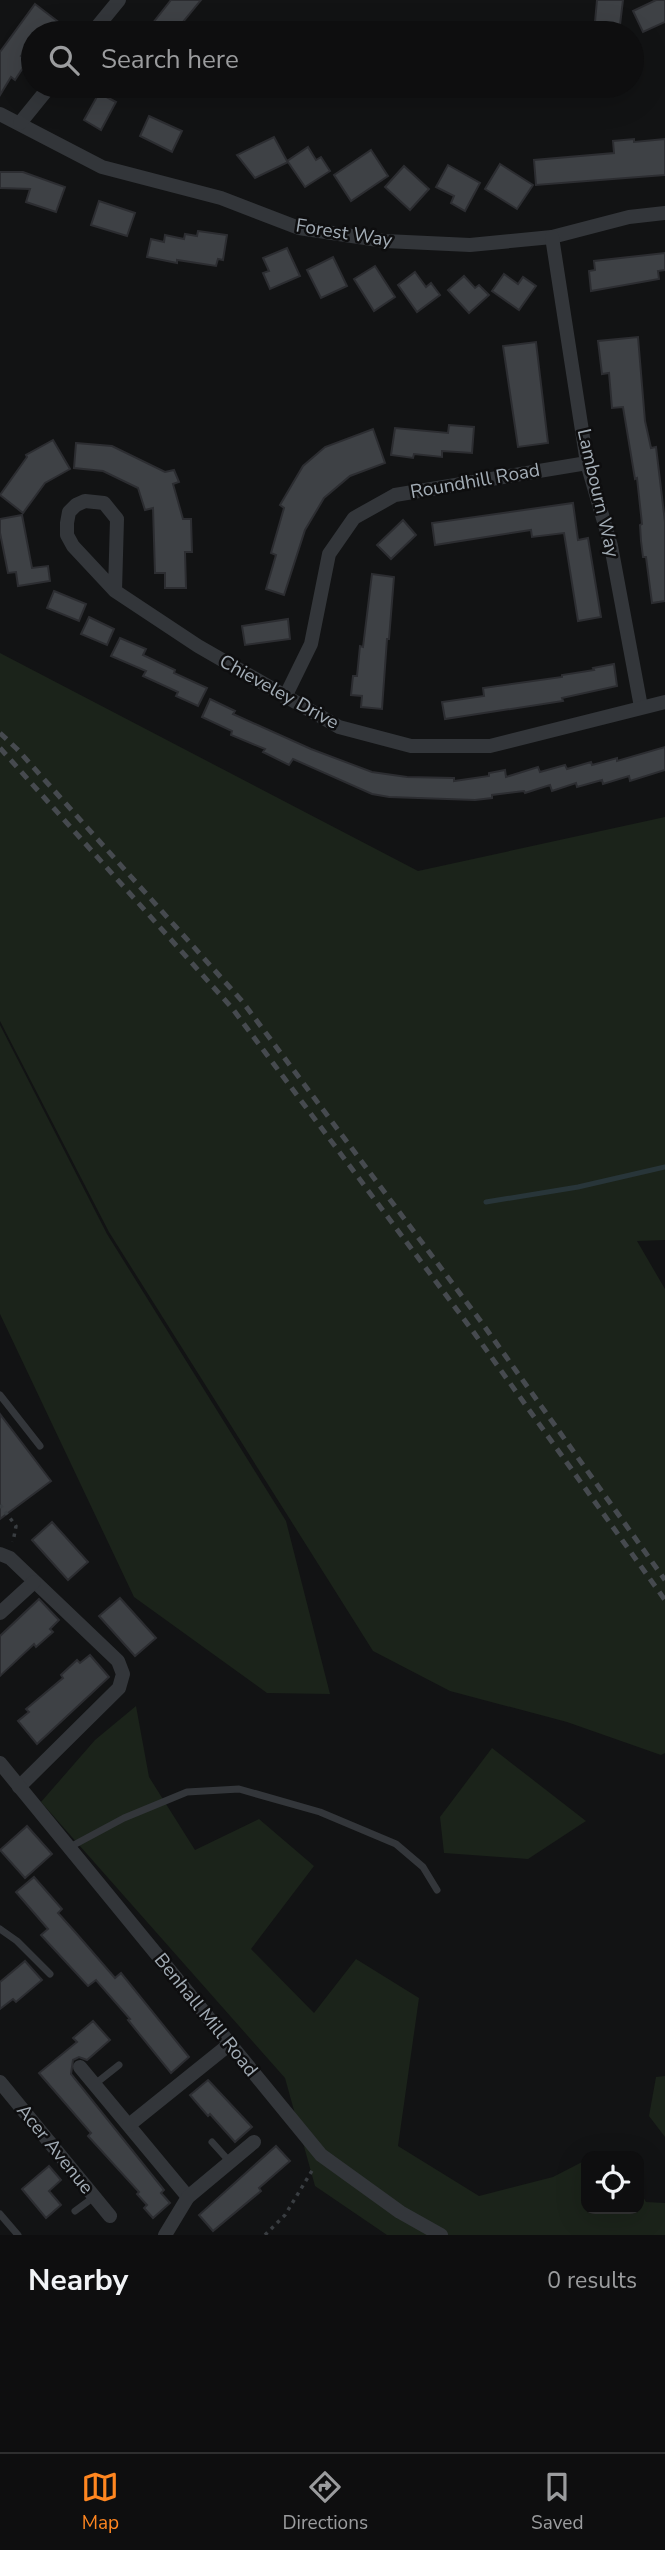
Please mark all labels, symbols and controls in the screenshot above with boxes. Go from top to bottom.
search box [21,21,644,98]
icon: search [45,41,83,79]
text: Search here [101,42,239,77]
street label: Forest Way [294,213,394,254]
street label: Lambourn Way [571,426,625,560]
street label: Roundhill Road [408,457,542,505]
street label: Chieveley Drive [215,648,343,736]
street label: Benhall Mill Road [148,1948,264,2082]
street label: Acer Avenue [11,2099,99,2199]
map controls [581,2151,644,2214]
button: locate [581,2151,644,2214]
text: Nearby [28,2260,128,2301]
text: 0 results [547,2265,637,2296]
tab: Map [81,2468,119,2536]
tab: Directions [282,2468,368,2536]
tab: Saved [531,2468,584,2536]

